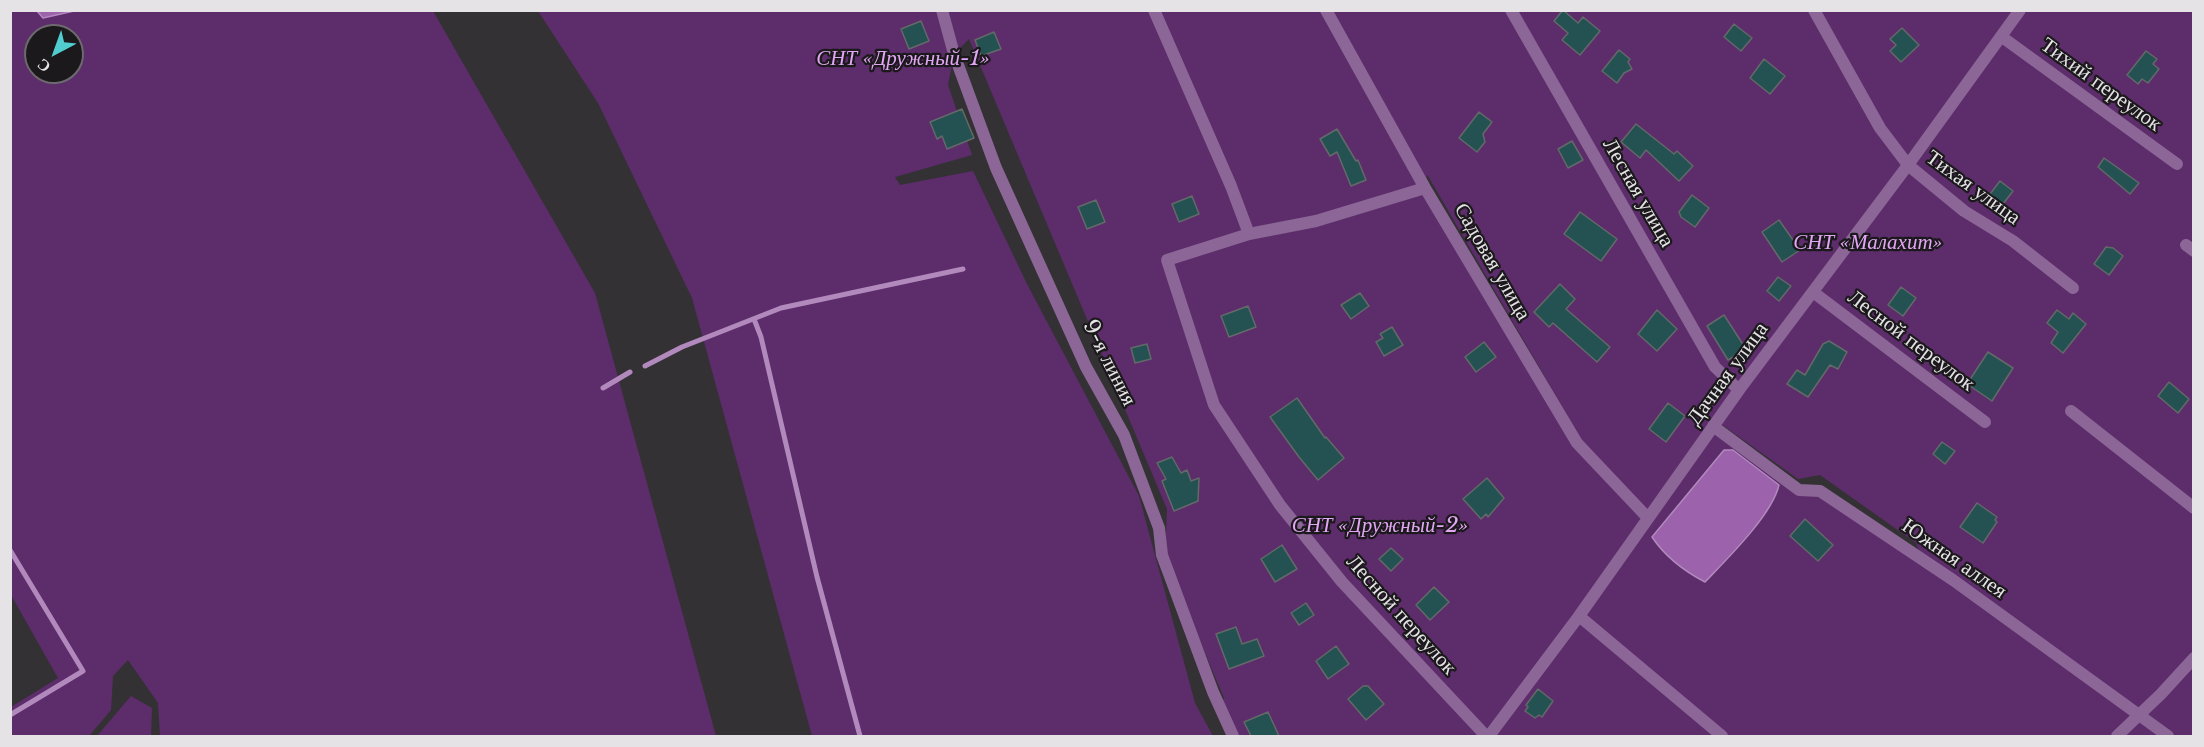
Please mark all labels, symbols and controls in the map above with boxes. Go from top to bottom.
north arrow [24,24,84,84]
street label: Тихий переулок [2036,33,2166,137]
park label: СНТ «Дружный-1» [816,46,990,72]
text: С [33,55,54,77]
street label: Лесная улица [1597,134,1679,252]
street label: Тихая улица [1921,145,2025,231]
street label: Садовая улица [1448,199,1536,325]
park label: СНТ «Малахит» [1793,230,1943,256]
street label: Лесной переулок [1842,285,1980,397]
street label: 9-я линия [1077,316,1141,410]
street label: Дачная улица [1682,317,1774,431]
park label: СНТ «Дружный-2» [1292,513,1468,539]
street label: Южная аллея [1897,514,2011,604]
street label: Лесной переулок [1340,550,1462,680]

